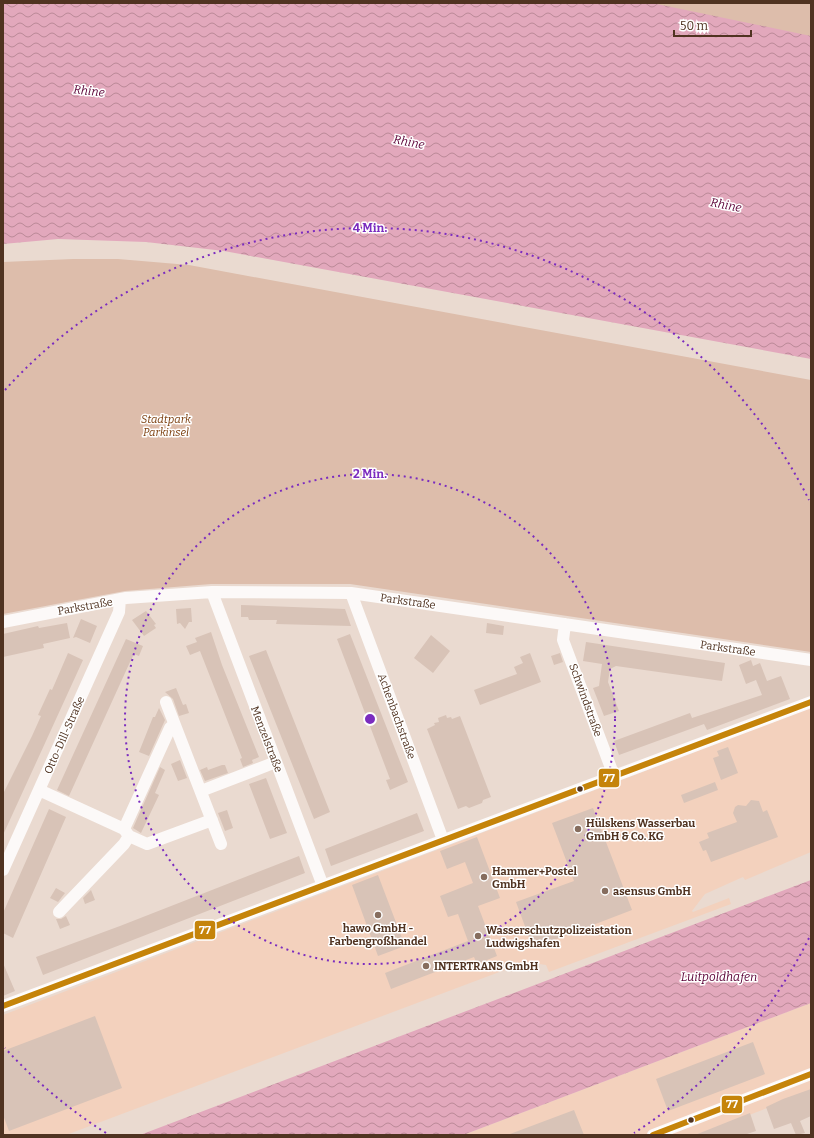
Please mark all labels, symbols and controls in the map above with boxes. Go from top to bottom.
scale bar [674,12,751,38]
text: 50 m [680,19,709,33]
water label: Rhine [73,82,105,100]
water label: Rhine [392,132,426,152]
water label: Rhine [709,195,743,215]
text: 4 Min. [353,221,387,235]
park label: Stadtpark Parkinsel [141,413,192,439]
text: 2 Min. [353,467,387,481]
street label: Parkstraße [379,591,436,612]
street label: Parkstraße [57,595,114,618]
street label: Parkstraße [699,638,756,659]
street label: Schwindstraße [566,662,605,738]
street label: Achenbachstraße [375,671,418,761]
street label: Otto-Dill-Straße [42,694,87,776]
street label: Menzelstraße [248,704,285,774]
centre of rings [363,712,377,726]
line badge: 77 [598,768,620,788]
text: 77 [603,772,615,785]
unlabelled marker [575,784,585,794]
place label: Hülskens Wasserbau GmbH & Co. KG [586,817,695,843]
marker: Hülskens Wasserbau GmbH & Co. KG [573,824,583,834]
place label: Hammer+Postel GmbH [492,865,577,891]
marker: Hammer+Postel GmbH [479,872,489,882]
place label: asensus GmbH [613,885,691,898]
marker: asensus GmbH [600,886,610,896]
marker: hawo GmbH - Farbengroßhandel [373,910,383,920]
line badge: 77 [194,920,216,940]
place label: hawo GmbH - Farbengroßhandel [329,922,428,948]
text: 77 [199,924,211,937]
place label: Wasserschutzpolizeistation Ludwigshafen [486,924,632,950]
marker: Wasserschutzpolizeistation Ludwigshafen [473,931,483,941]
place label: INTERTRANS GmbH [434,960,539,973]
marker: INTERTRANS GmbH [421,961,431,971]
water label: Luitpoldhafen [681,970,757,984]
line badge: 77 [721,1095,743,1114]
text: 77 [726,1098,738,1111]
unlabelled marker [686,1115,696,1125]

